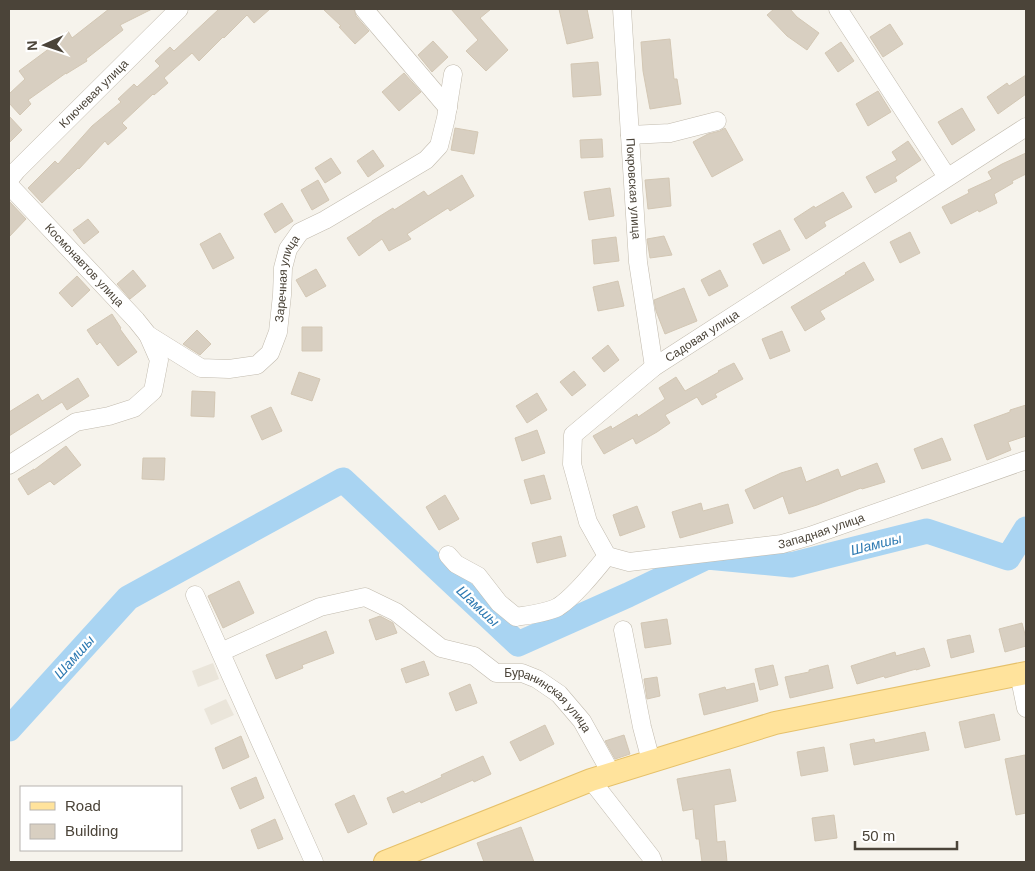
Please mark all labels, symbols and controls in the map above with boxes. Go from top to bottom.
north arrow [20,20,70,70]
text: N [24,40,40,51]
street label: Ключевая улица [56,56,131,131]
street label: Покровская улица [623,138,644,240]
street label: Космонавтов улица [42,221,127,310]
street label: Заречная улица [272,232,303,323]
street label: Садовая улица [662,307,742,365]
street label: Западная улица [777,510,867,551]
water label: Шамшы [849,530,904,558]
water label: Шамшы [453,582,503,630]
water label: Шамшы [51,632,98,682]
street label: Буранинская улица [504,666,594,735]
legend [20,786,182,851]
text: Road [65,797,101,814]
scale bar [855,818,958,850]
text: Building [65,822,118,839]
text: 50 m [862,827,895,844]

